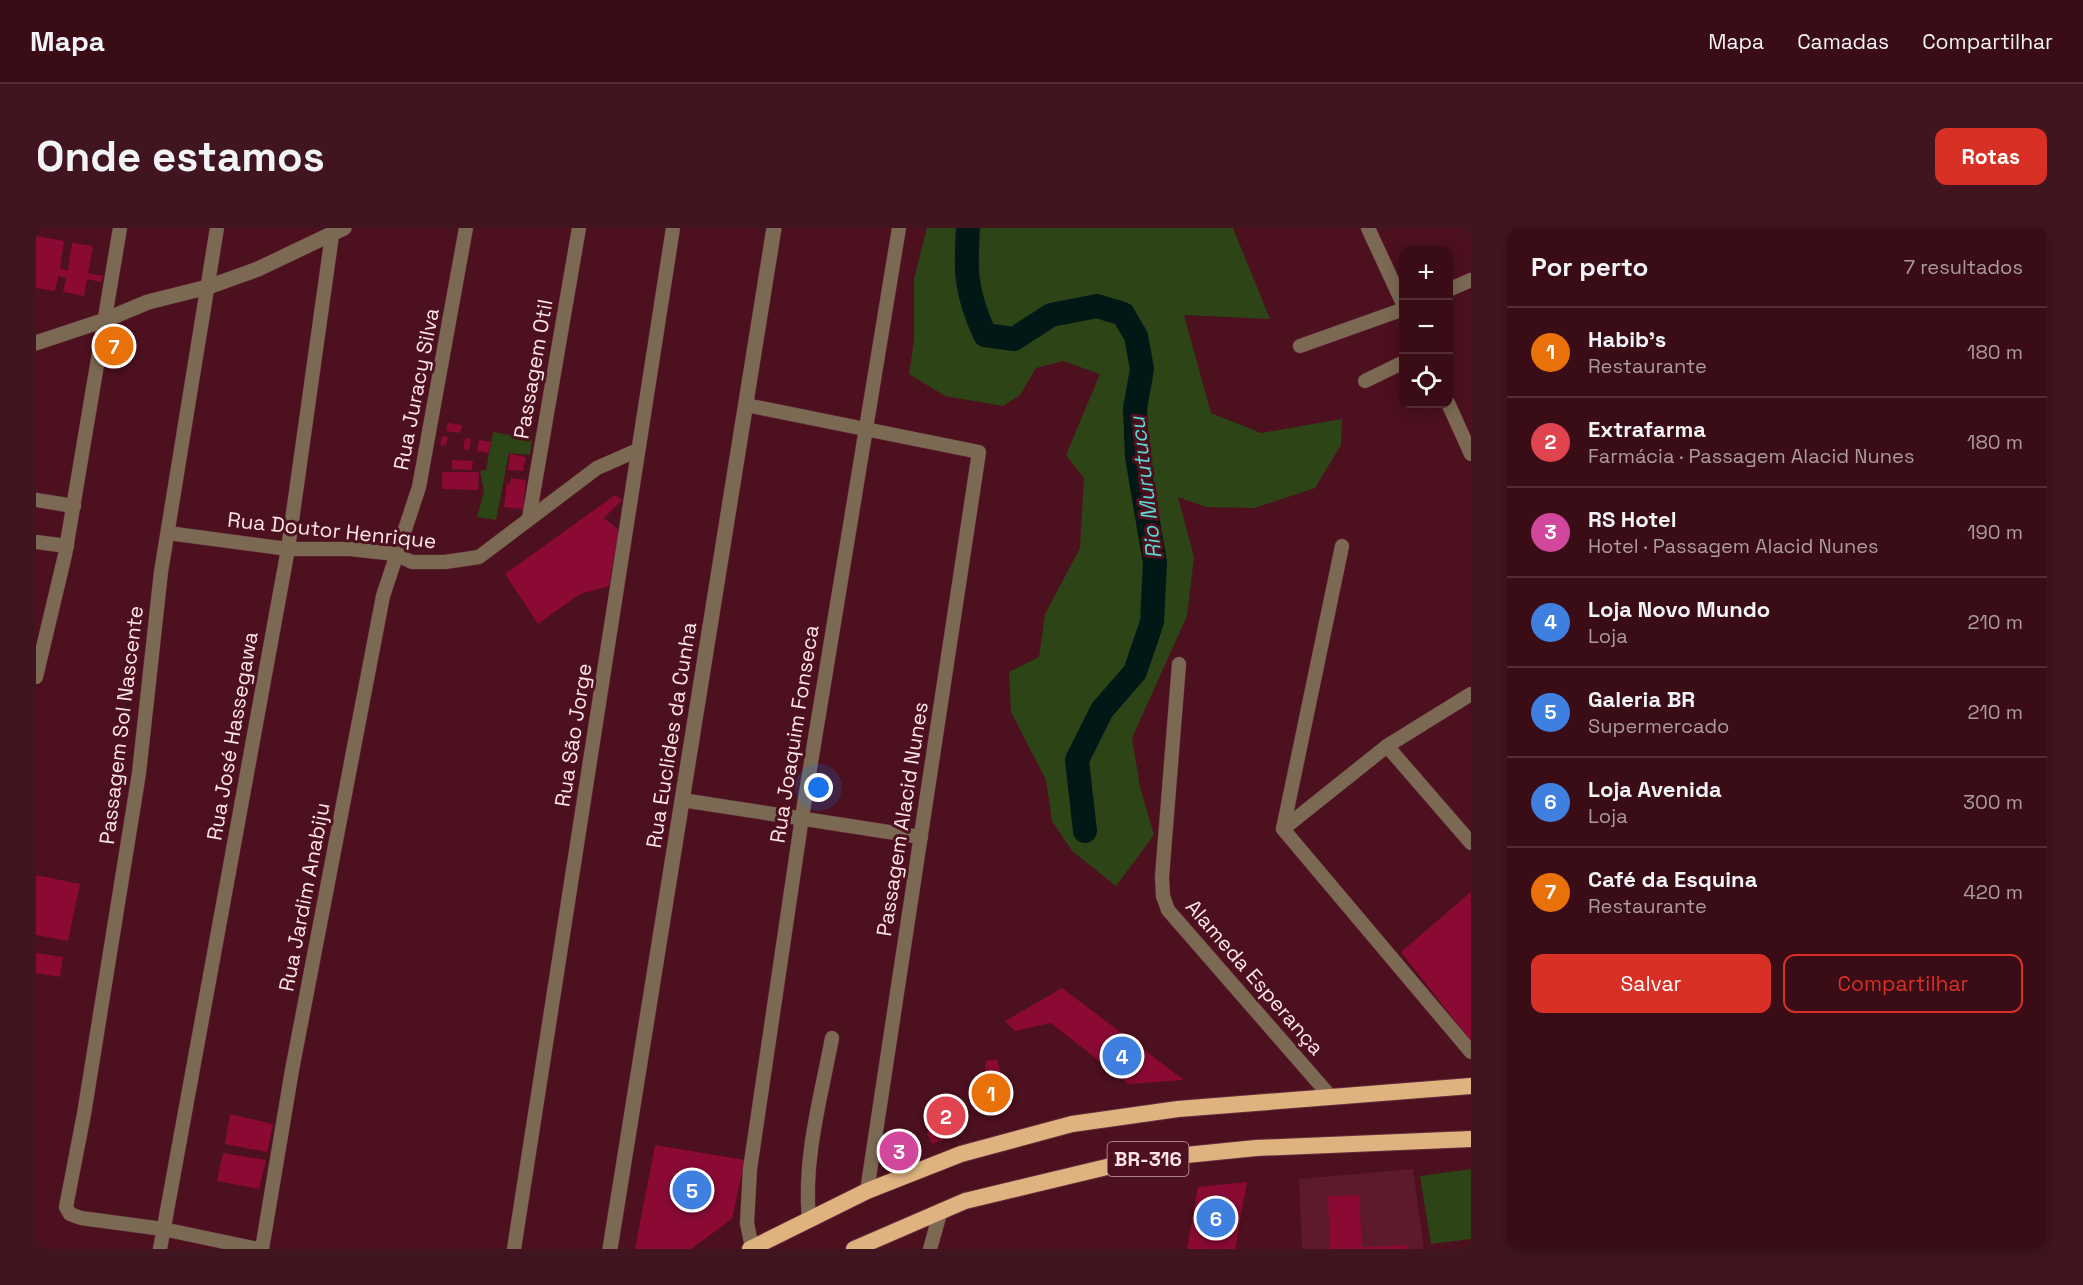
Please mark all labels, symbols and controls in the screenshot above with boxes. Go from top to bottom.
text: Mapa [30,23,105,59]
text: Mapa [1708,28,1764,55]
text: Camadas [1797,28,1889,55]
text: Compartilhar [1922,28,2053,55]
button: Rotas [1935,128,2047,185]
text: Onde estamos [36,130,325,183]
map controls [1399,246,1453,408]
button: + [1399,246,1453,300]
text: Por perto [1531,250,1648,284]
text: 7 resultados [1904,254,2023,280]
street label: Passagem Otil [507,297,559,441]
button: − [1399,300,1453,354]
street label: Rua Juracy Silva [387,306,445,472]
pin: 7 [94,324,134,368]
text: Habib's [1588,325,1666,353]
text: 1 [1546,339,1555,365]
text: 180 m [1967,339,2023,365]
text: Restaurante [1588,353,1707,379]
button: locate [1399,354,1453,408]
water label: Rio Murutucu [1122,414,1168,561]
text: Extrafarma [1588,415,1706,443]
text: 2 [1545,429,1556,455]
text: 180 m [1967,429,2023,455]
text: Farmácia · Passagem Alacid Nunes [1588,443,1914,469]
text: RS Hotel [1588,505,1677,533]
street label: Rua Doutor Henrique [226,506,438,554]
text: 3 [1544,519,1557,545]
text: 190 m [1967,519,2023,545]
text: Hotel · Passagem Alacid Nunes [1588,533,1879,559]
text: Loja Novo Mundo [1588,595,1770,623]
street label: Passagem Sol Nascente [93,604,149,846]
text: 4 [1544,609,1557,635]
text: 210 m [1967,609,2023,635]
street label: Rua Euclides da Cunha [640,620,702,850]
street label: Rua Joaquim Fonseca [763,623,825,845]
text: Loja [1588,623,1628,649]
street label: Rua José Hassegawa [200,629,264,843]
street label: Rua São Jorge [548,661,598,809]
text: Galeria BR [1588,685,1695,713]
text: 5 [1545,699,1557,725]
text: 210 m [1967,699,2023,725]
street label: Passagem Alacid Nunes [870,700,934,938]
text: Supermercado [1588,713,1729,739]
your location [804,773,833,802]
text: Loja Avenida [1588,775,1722,803]
text: 6 [1544,789,1557,815]
text: 300 m [1963,789,2023,815]
street label: Rua Jardim Anabiju [272,800,336,994]
text: Loja [1588,803,1628,829]
text: Café da Esquina [1588,865,1757,893]
text: 7 [1545,879,1556,905]
text: 420 m [1963,879,2023,905]
street label: Alameda Esperança [1180,893,1330,1061]
text: Restaurante [1588,893,1707,919]
button: Salvar [1531,954,1771,1013]
button: Compartilhar [1783,954,2023,1013]
pin: 4 [1102,1034,1142,1078]
pin: 1 [972,1070,1010,1116]
pin: 2 [926,1094,966,1138]
pin: 3 [880,1128,918,1174]
road number: BR-316 [1108,1142,1188,1176]
pin: 5 [672,1168,712,1212]
pin: 6 [1196,1196,1236,1240]

